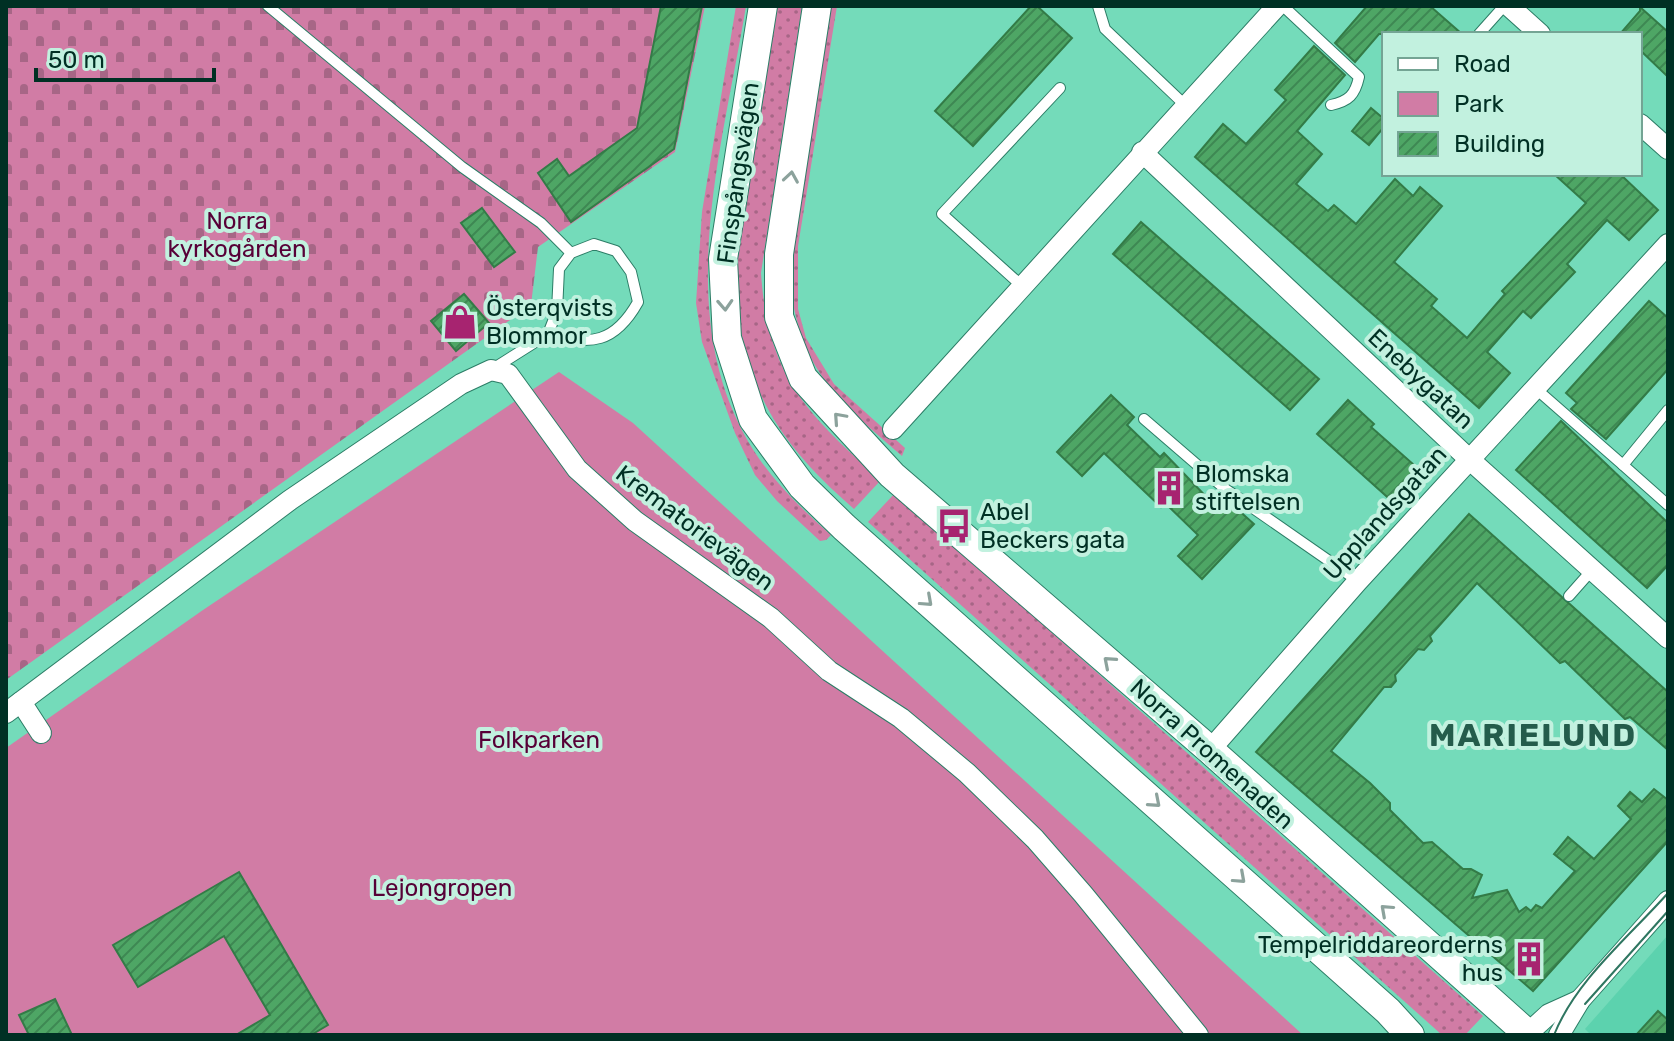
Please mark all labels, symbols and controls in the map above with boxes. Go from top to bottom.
scale bar [36,32,214,82]
legend [1382,32,1642,176]
text: 50 m [48,46,105,74]
text: Road [1454,50,1511,78]
street label: Finspångsvägen [711,80,765,266]
text: Park [1454,90,1505,118]
text: Building [1454,130,1545,158]
one-way arrow [781,170,798,184]
park label: Norra kyrkogården [167,207,307,263]
place label: Österqvists Blommor [486,294,613,350]
one-way arrow [717,299,734,312]
shop icon: Österqvists Blommor [441,303,479,341]
street label: Enebygatan [1363,323,1479,435]
one-way arrow [834,413,848,428]
street label: Upplandsgatan [1318,440,1452,586]
street label: Krematorievägen [610,459,780,597]
place label: Blomska stiftelsen [1195,460,1301,516]
building icon: Blomska stiftelsen [1150,469,1188,507]
place label: Abel Beckers gata [980,498,1125,554]
bus stop icon: Abel Beckers gata [935,507,973,545]
one-way arrow [918,591,933,605]
one-way arrow [1103,657,1118,672]
street label: Norra Promenaden [1124,673,1300,835]
district label: MARIELUND [1429,716,1637,754]
park label: Folkparken [478,726,600,754]
one-way arrow [1145,792,1160,807]
one-way arrow [1230,868,1245,883]
park label: Lejongropen [372,874,512,902]
one-way arrow [1381,905,1396,920]
place label: Tempelriddareorderns hus [1258,931,1503,987]
building icon: Tempelriddareorderns hus [1510,940,1548,978]

